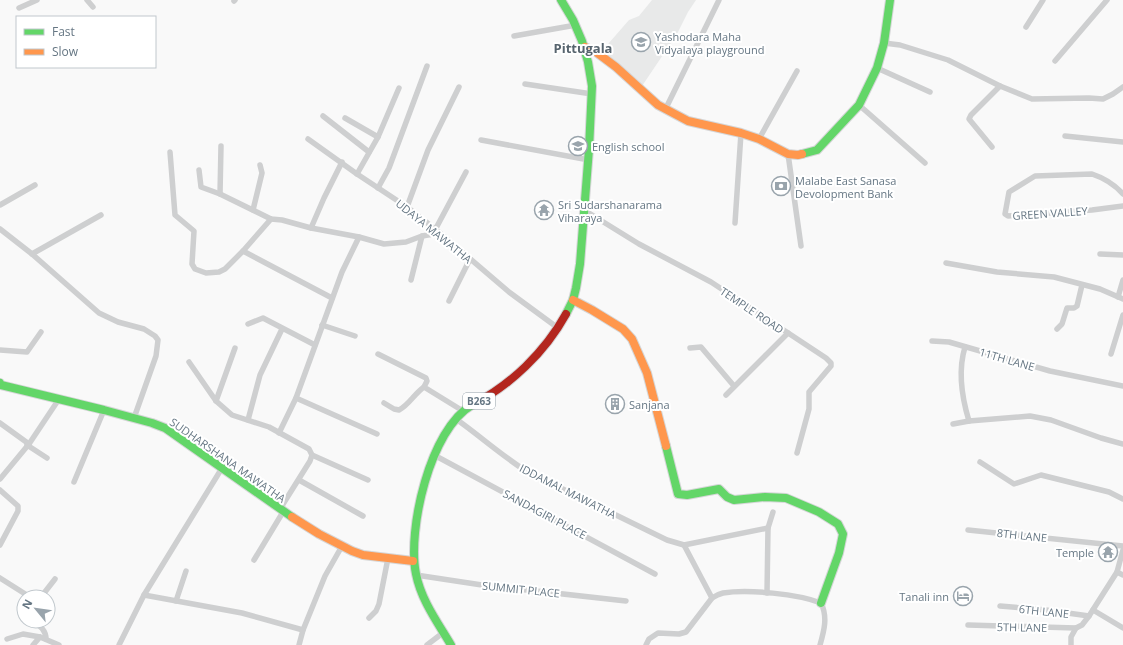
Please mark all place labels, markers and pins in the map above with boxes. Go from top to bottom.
place label: Yashodara Maha Vidyalaya playground [655,29,765,57]
school or university icon: Yashodara Maha Vidyalaya playground [630,31,652,53]
school or university icon: English school [567,135,589,157]
place label: English school [592,139,665,154]
place label: Malabe East Sanasa Devolopment Bank [795,173,896,201]
bank icon: Malabe East Sanasa Devolopment Bank [770,175,792,197]
place label: Sri Sudarshanarama Viharaya [558,197,662,225]
temple icon: Sri Sudarshanarama Viharaya [533,199,555,221]
building icon: Sanjana [604,393,626,415]
place label: Sanjana [629,397,670,412]
temple icon: Temple [1097,541,1119,563]
place label: Temple [1056,545,1094,560]
hotel icon: Tanali inn [952,585,974,607]
place label: Tanali inn [899,589,949,604]

